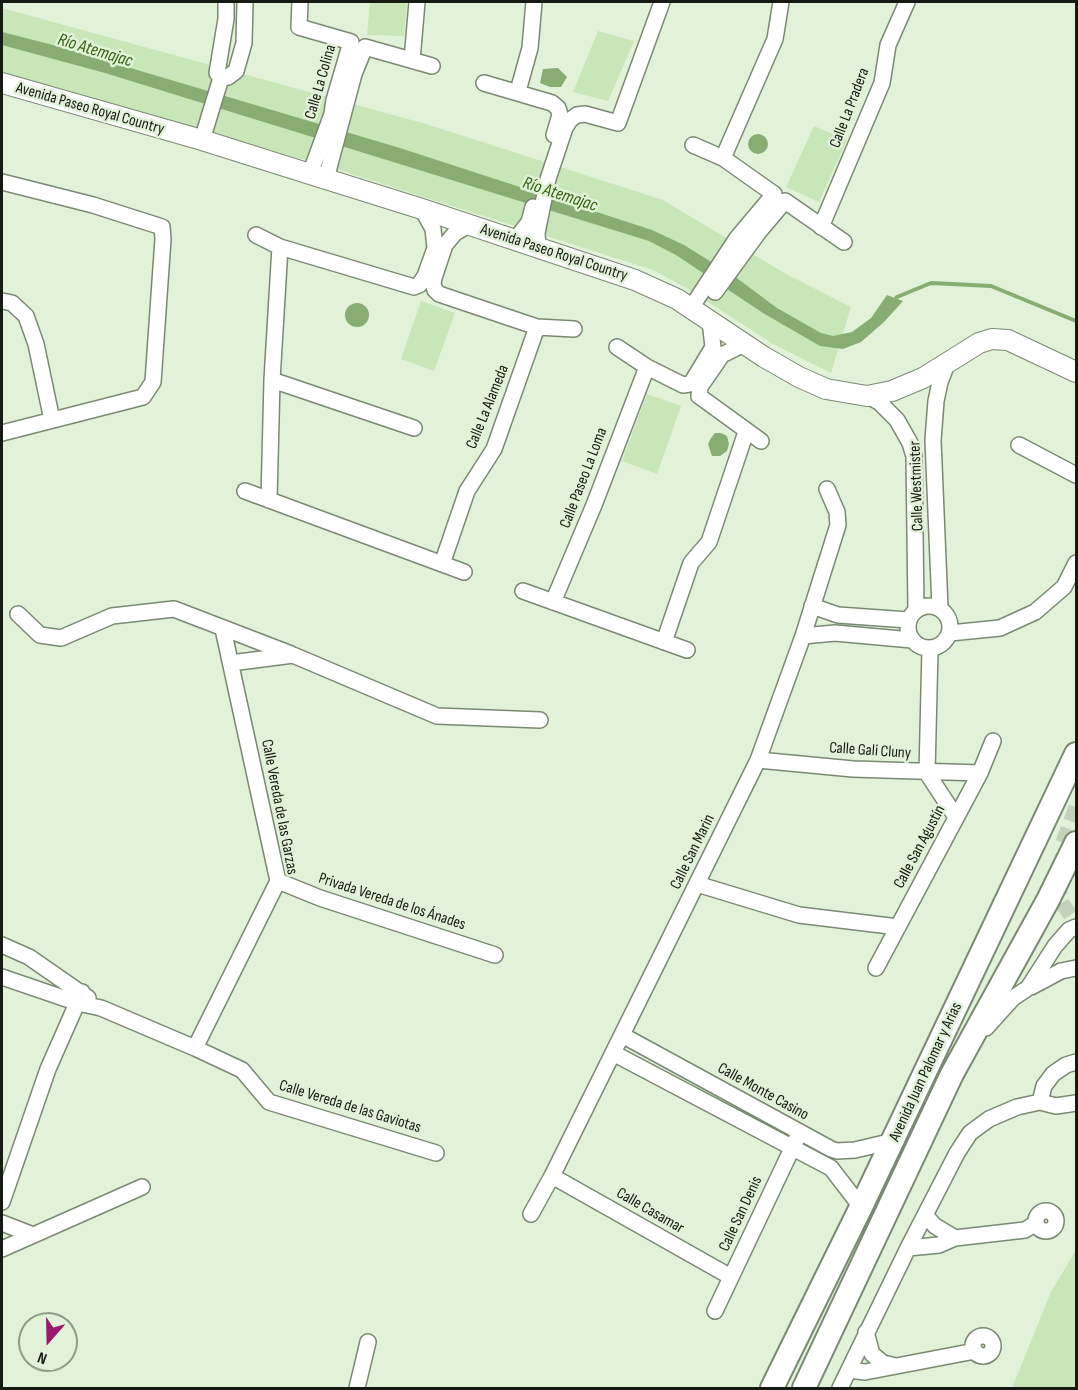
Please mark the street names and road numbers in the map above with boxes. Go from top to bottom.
street label: Calle La Colina [301,42,341,122]
street label: Calle La Pradera [826,65,874,151]
street label: Avenida Paseo Royal Country [14,79,166,139]
street label: Avenida Paseo Royal Country [478,220,630,286]
street label: Calle La Alameda [462,362,514,452]
street label: Calle Paseo La Loma [556,425,612,531]
street label: Calle Westmister [906,440,928,532]
street label: Calle Vereda de las Garzas [256,738,302,876]
street label: Calle Gali Cluny [828,739,912,763]
street label: Calle San Agustín [890,802,950,892]
street label: Calle San Marin [667,811,719,893]
street label: Privada Vereda de los Ánades [316,869,468,935]
street label: Avenida Juan Palomar y Arias [885,999,967,1145]
street label: Calle Monte Casino [714,1059,812,1125]
street label: Calle Vereda de las Gaviotas [277,1076,423,1138]
street label: Calle San Denis [715,1173,767,1255]
street label: Calle Casamar [613,1184,687,1238]

